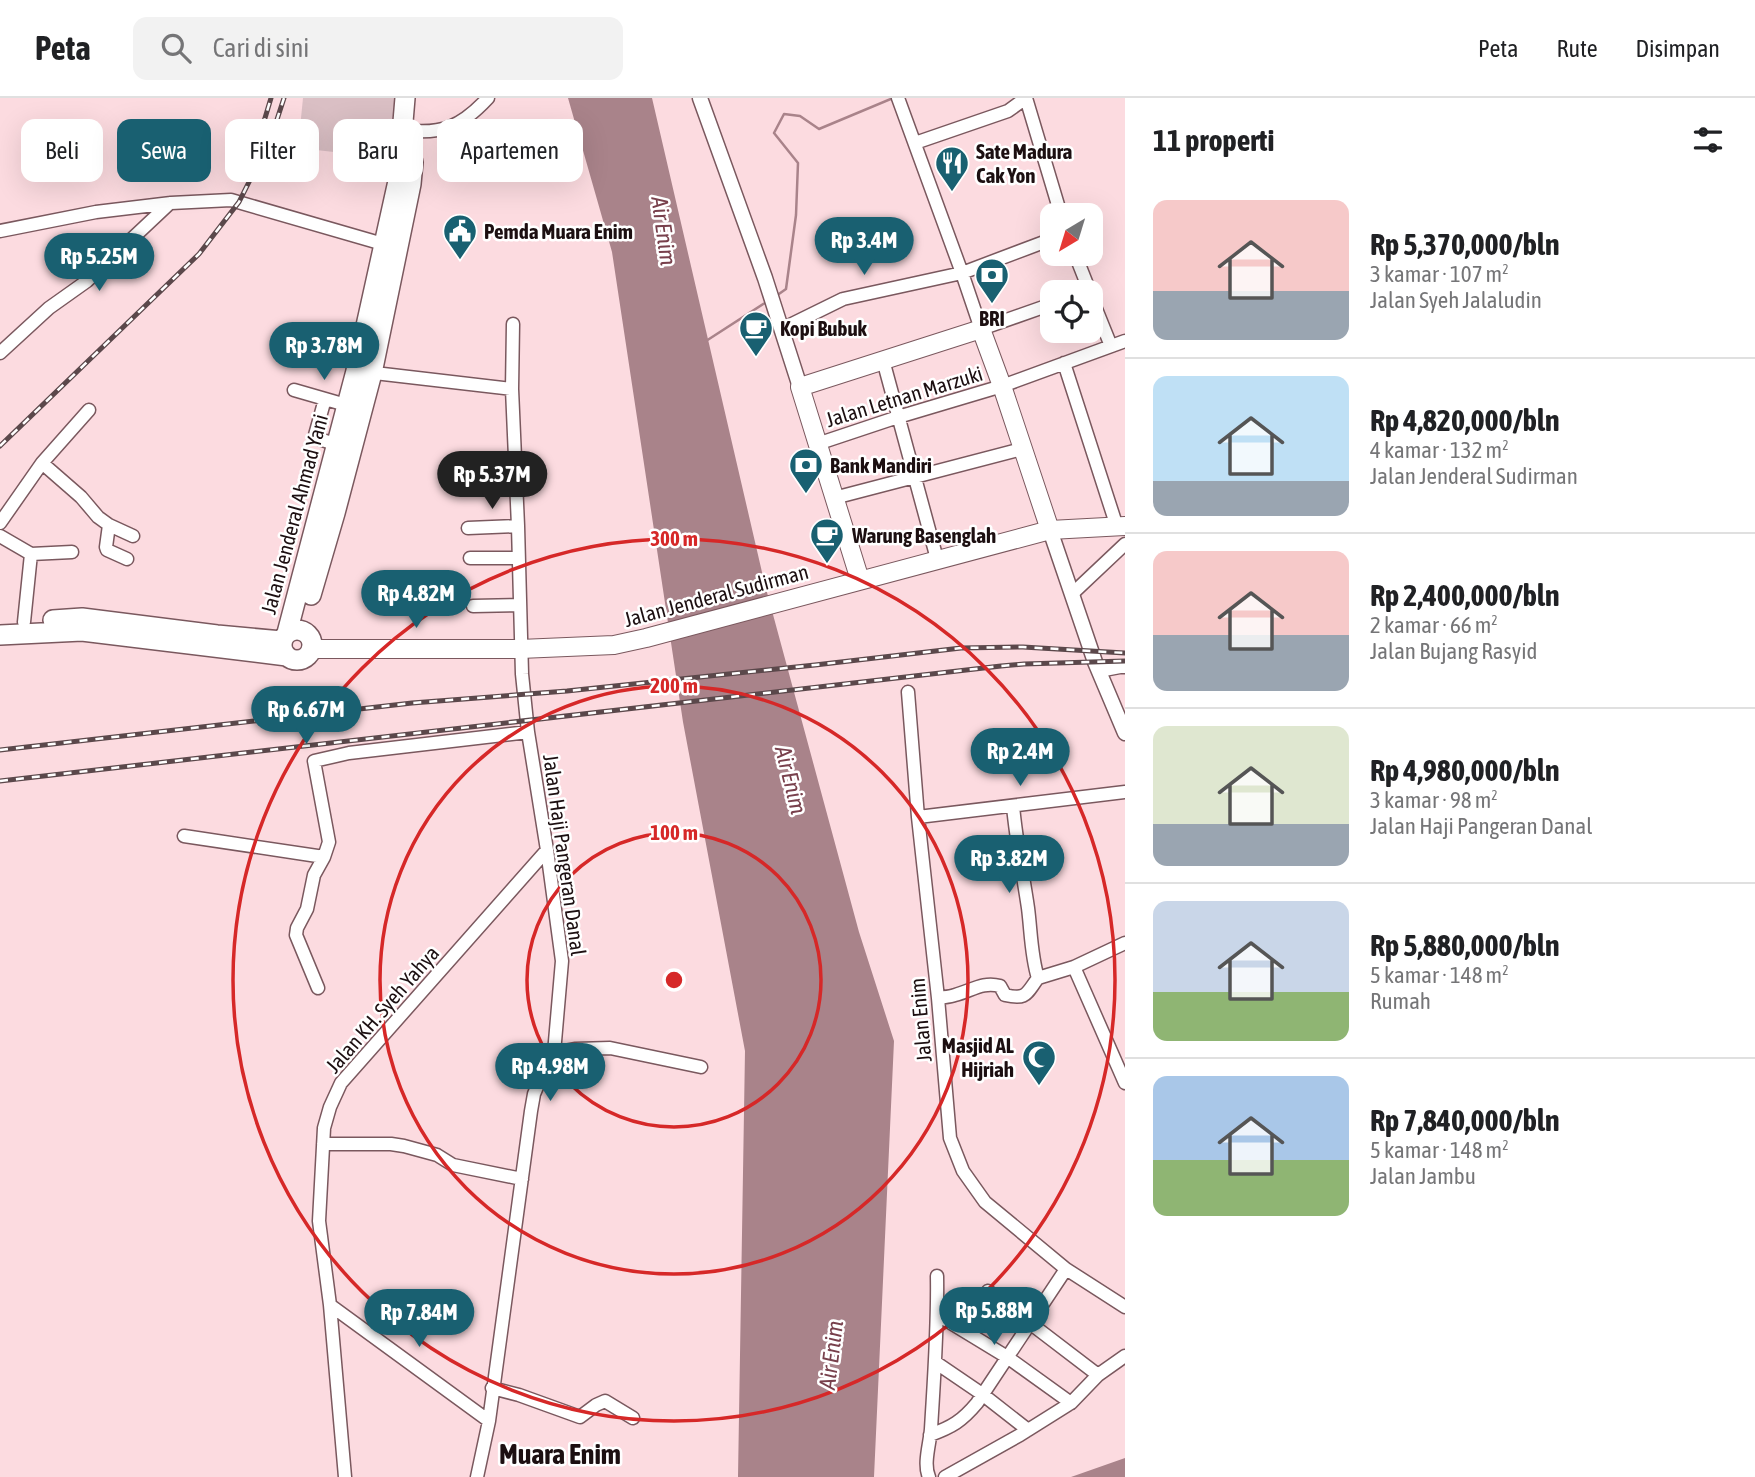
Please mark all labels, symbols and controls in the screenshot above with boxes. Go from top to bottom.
search box [133,17,623,80]
text: Peta [35,29,91,67]
icon: search [157,29,195,67]
text: Cari di sini [213,33,309,63]
text: Peta [1478,35,1518,62]
text: Rute [1556,35,1598,62]
text: Disimpan [1636,35,1720,62]
chip: Beli [21,119,103,182]
chip: Sewa [117,119,211,182]
chip: Filter [225,119,319,182]
chip: Baru [333,119,423,182]
chip: Apartemen [437,119,583,182]
icon: filters [1689,121,1727,159]
text: 11 properti [1153,123,1274,157]
place label: Sate Madura Cak Yon [976,139,1073,187]
restaurant icon: Sate Madura Cak Yon [933,144,971,193]
water label: Air Enim [646,194,682,267]
north arrow [1040,203,1102,266]
map controls [1040,203,1103,343]
public building icon: Pemda Muara Enim [441,212,479,261]
pin: Rp 3.4M [799,218,929,277]
place label: Pemda Muara Enim [484,219,633,243]
text: Rp 3.4M [831,227,897,253]
text: Rp 5,370,000/bln [1370,227,1560,261]
icon: home [1209,228,1293,312]
pin: Rp 5.25M [27,234,171,293]
text: Rp 5.25M [60,243,138,269]
bank icon: BRI [973,256,1011,305]
text: 3 kamar · 107 m² [1370,261,1509,287]
button: locate [1040,280,1103,343]
text: Jalan Syeh Jalaludin [1370,287,1542,313]
place label: BRI [979,306,1005,330]
cafe icon: Kopi Bubuk [737,309,775,358]
place label: Kopi Bubuk [780,316,868,340]
pin: Rp 3.78M [252,322,396,382]
text: Rp 3.78M [285,332,363,358]
street label: Jalan Letnan Marzuki [823,361,985,431]
text: Rp 4,820,000/bln [1370,403,1560,437]
icon: home [1209,404,1293,488]
street label: Jalan Jenderal Ahmad Yani [256,411,332,617]
text: 4 kamar · 132 m² [1370,437,1509,463]
bank icon: Bank Mandiri [787,446,825,495]
pin: Rp 5.37M [420,452,564,511]
place label: Bank Mandiri [830,453,932,477]
text: Rp 5.37M [453,461,531,487]
text: Jalan Jenderal Sudirman [1370,463,1578,489]
cafe icon: Warung Basenglah [808,516,846,565]
place label: Warung Basenglah [851,523,996,547]
text: 300 m [650,526,698,550]
street label: Jalan Jenderal Sudirman [621,559,811,631]
pin: Rp 4.82M [344,570,488,630]
text: Rp 2,400,000/bln [1370,578,1560,612]
icon: home [1209,579,1293,663]
text: Rp 4.82M [377,580,455,606]
text: 2 kamar · 66 m² [1370,612,1498,638]
text: Jalan Bujang Rasyid [1370,638,1537,664]
text: 200 m [650,673,698,697]
pin: Rp 6.67M [234,686,378,746]
text: Rp 6.67M [267,696,345,722]
pin: Rp 2.4M [955,728,1085,788]
text: Rp 2.4M [987,738,1053,764]
water label: Air Enim [770,742,812,817]
street label: Jalan Haji Pangeran Danal [539,753,591,958]
text: Rp 4,980,000/bln [1370,753,1560,787]
icon: home [1209,754,1293,838]
text: 3 kamar · 98 m² [1370,787,1498,813]
text: Jalan Haji Pangeran Danal [1370,813,1592,839]
text: 100 m [650,820,698,844]
pin: Rp 3.82M [937,836,1081,895]
text: Rp 3.82M [970,845,1048,871]
text: Rp 5,880,000/bln [1370,928,1560,962]
icon: home [1209,929,1293,1013]
street label: Jalan KH. Syeh Yahya [320,941,444,1077]
text: 5 kamar · 148 m² [1370,962,1509,988]
centre of rings [662,968,686,992]
street label: Jalan Enim [904,977,936,1063]
text: Rumah [1370,988,1431,1014]
place label: Masjid AL Hijriah [942,1033,1014,1081]
mosque icon: Masjid AL Hijriah [1020,1038,1058,1087]
pin: Rp 4.98M [478,1044,622,1103]
text: Rp 4.98M [511,1053,589,1079]
text: Rp 7,840,000/bln [1370,1103,1560,1137]
icon: home [1209,1104,1293,1188]
text: 5 kamar · 148 m² [1370,1137,1509,1163]
text: Jalan Jambu [1370,1163,1476,1189]
pin: Rp 5.88M [922,1288,1066,1347]
pin: Rp 7.84M [347,1290,491,1349]
text: Rp 5.88M [955,1297,1033,1323]
text: Rp 7.84M [380,1299,458,1325]
water label: Air Enim [814,1319,848,1392]
district label: Muara Enim [499,1438,621,1470]

